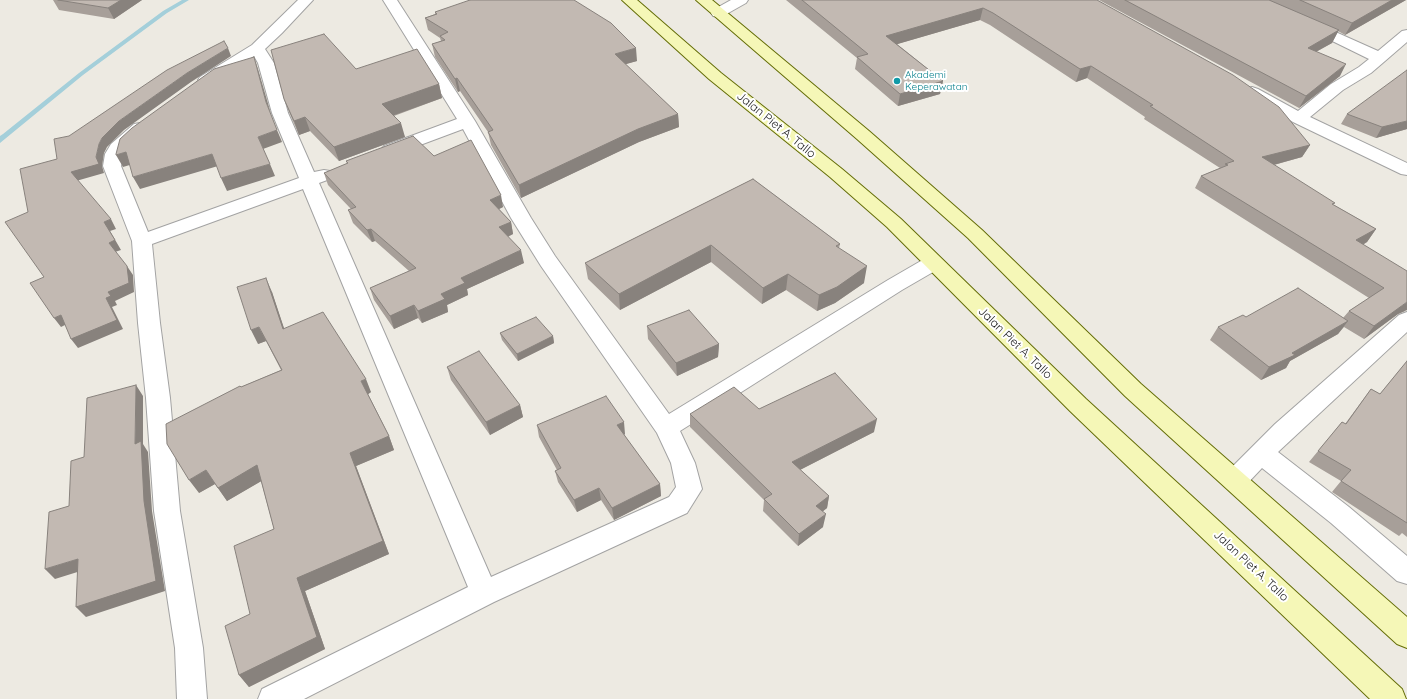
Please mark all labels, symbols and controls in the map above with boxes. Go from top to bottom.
place label: Akademi Keperawatan [905,69,967,92]
marker: Akademi Keperawatan [892,76,902,86]
street label: Jalan Piet A. Tallo [734,89,818,161]
street label: Jalan Piet A. Tallo [975,304,1055,382]
street label: Jalan Piet A. Tallo [1210,528,1292,604]

